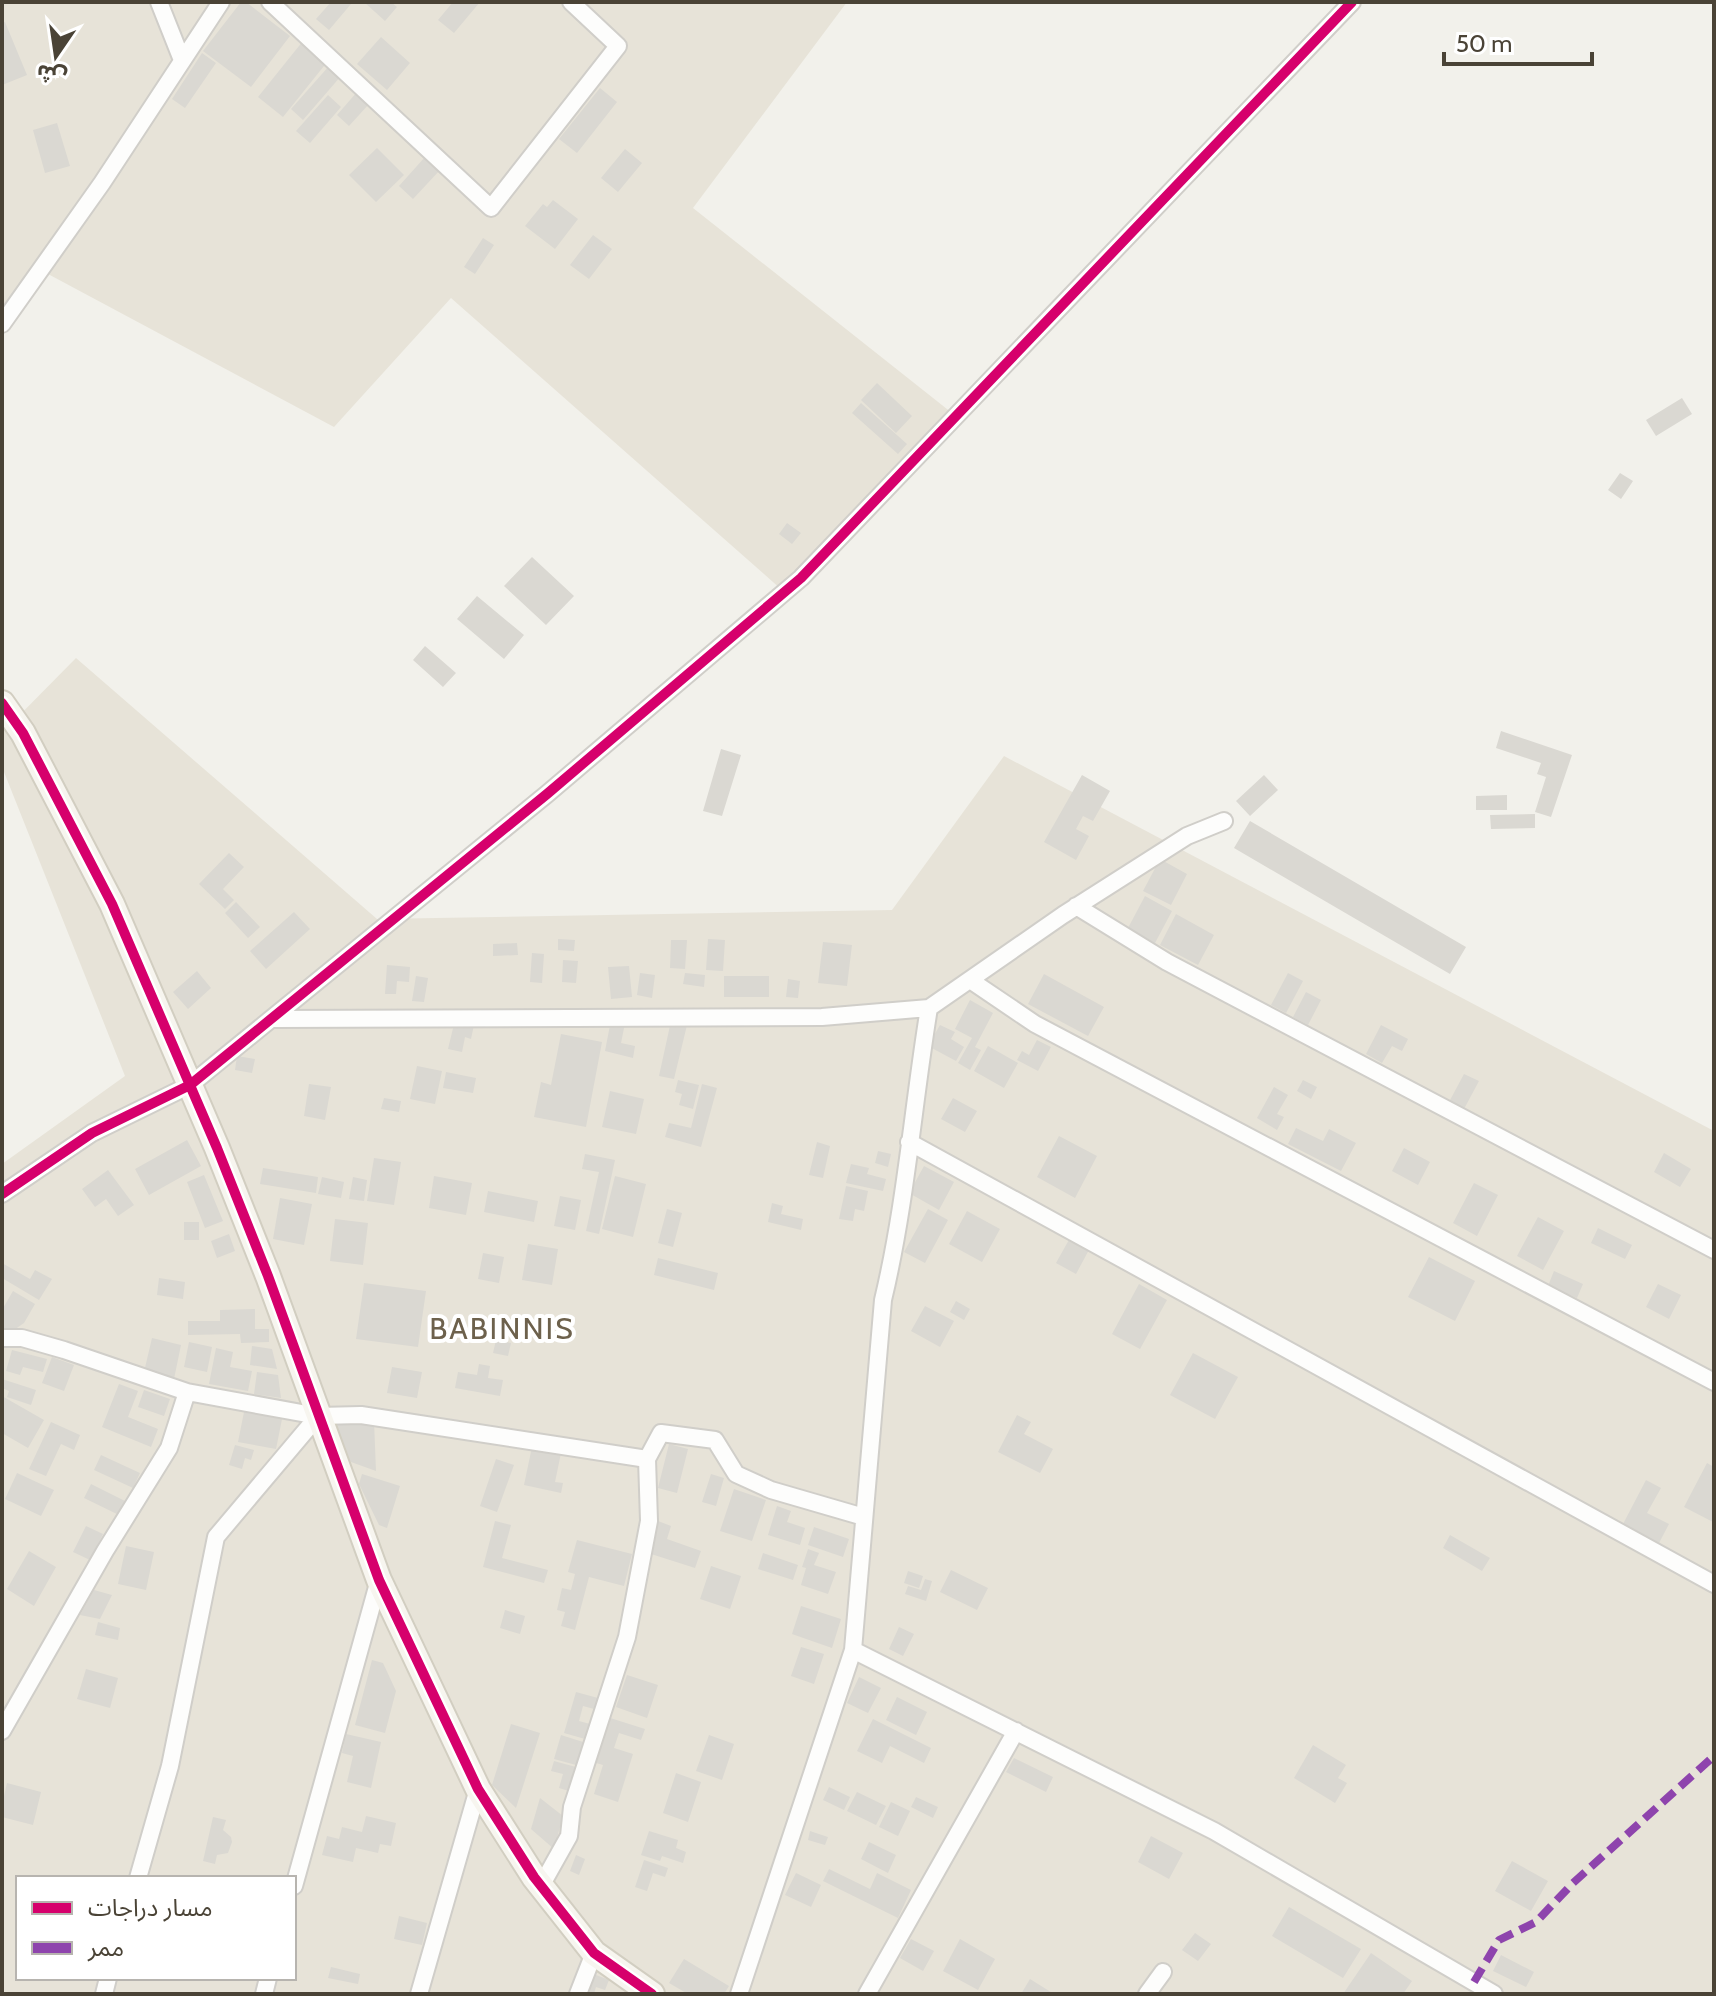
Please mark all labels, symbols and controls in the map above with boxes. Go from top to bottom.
north arrow [16,16,96,96]
scale bar [1444,16,1592,66]
text: 50 m [1456,29,1512,58]
text: ش [34,58,69,92]
district label: BABINNIS [429,1310,575,1347]
legend [16,1876,296,1980]
text: مسار دراجات [88,1893,213,1922]
text: ممر [87,1933,124,1962]

